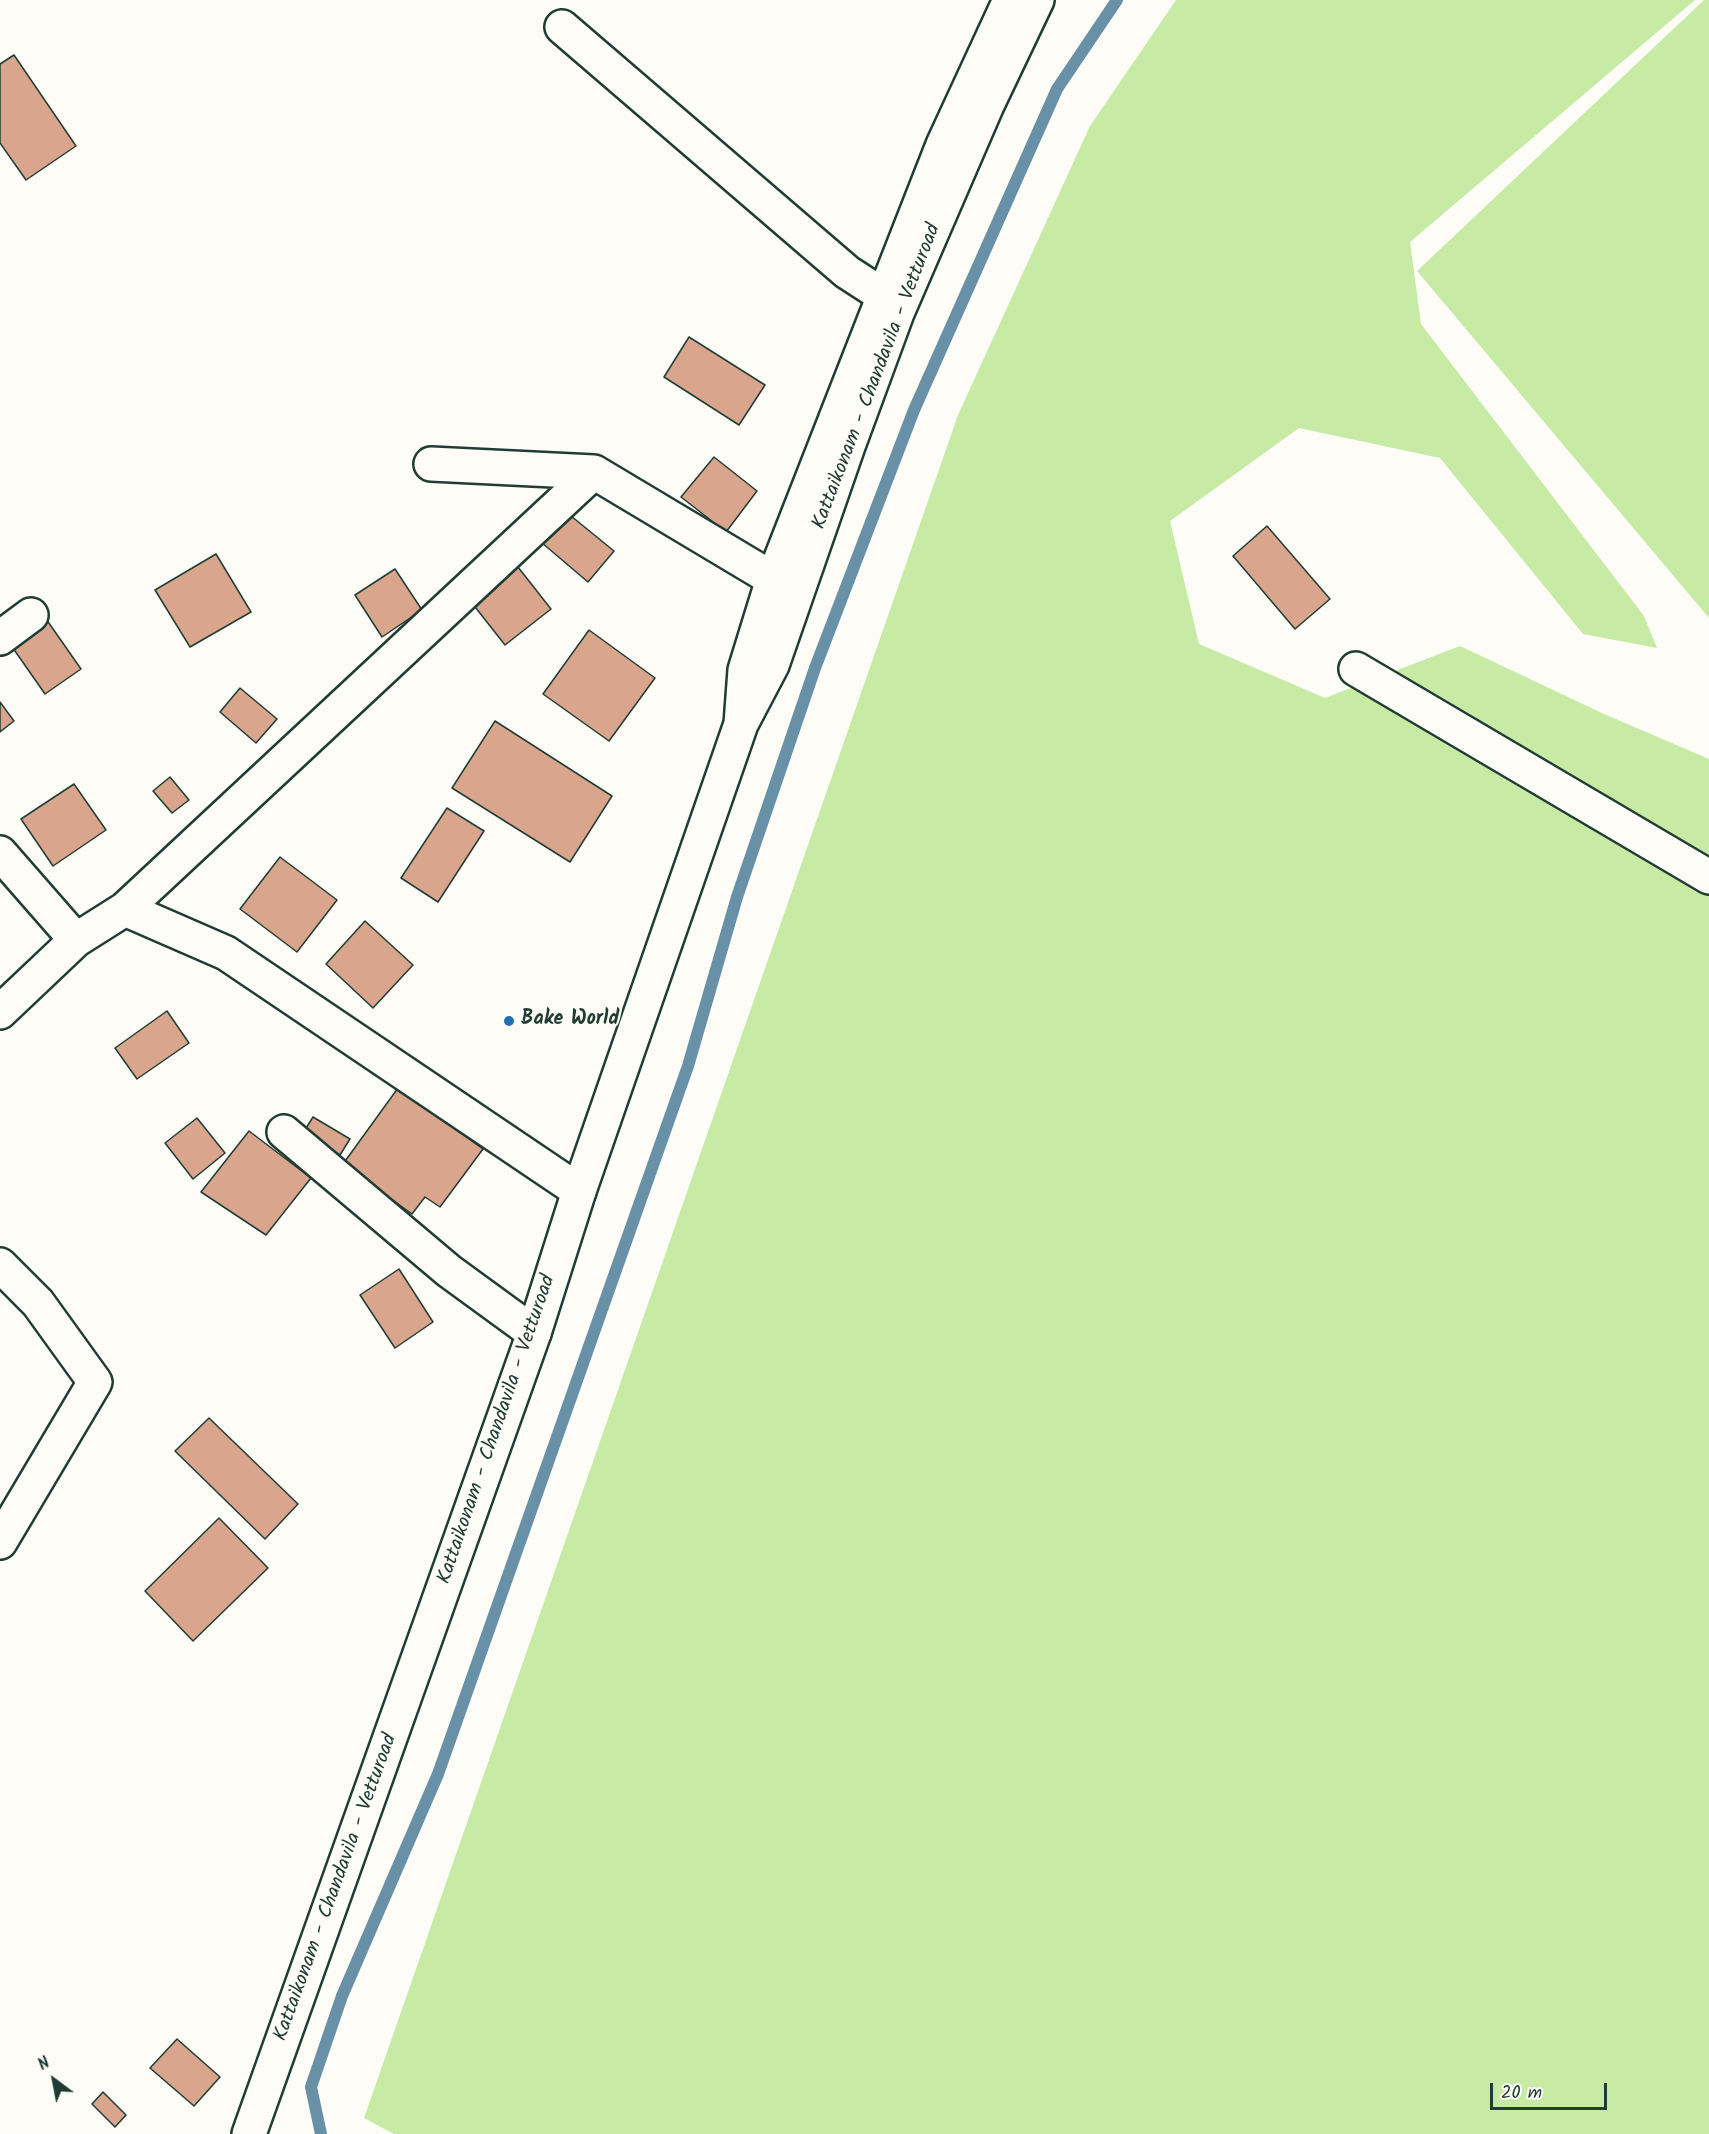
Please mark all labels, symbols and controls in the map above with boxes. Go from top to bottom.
street label: Kattaikonam - Chandavila - Vetturoad [809,221,947,533]
place label: Bake World [521,1009,619,1033]
marker: Bake World [502,1014,516,1028]
street label: Kattaikonam - Chandavila - Vetturoad [434,1272,562,1588]
street label: Kattaikonam - Chandavila - Vetturoad [270,1731,404,2045]
north arrow [24,2050,84,2110]
text: N [33,2051,55,2078]
scale bar [1493,2071,1610,2109]
text: 20 m [1501,2079,1542,2108]

